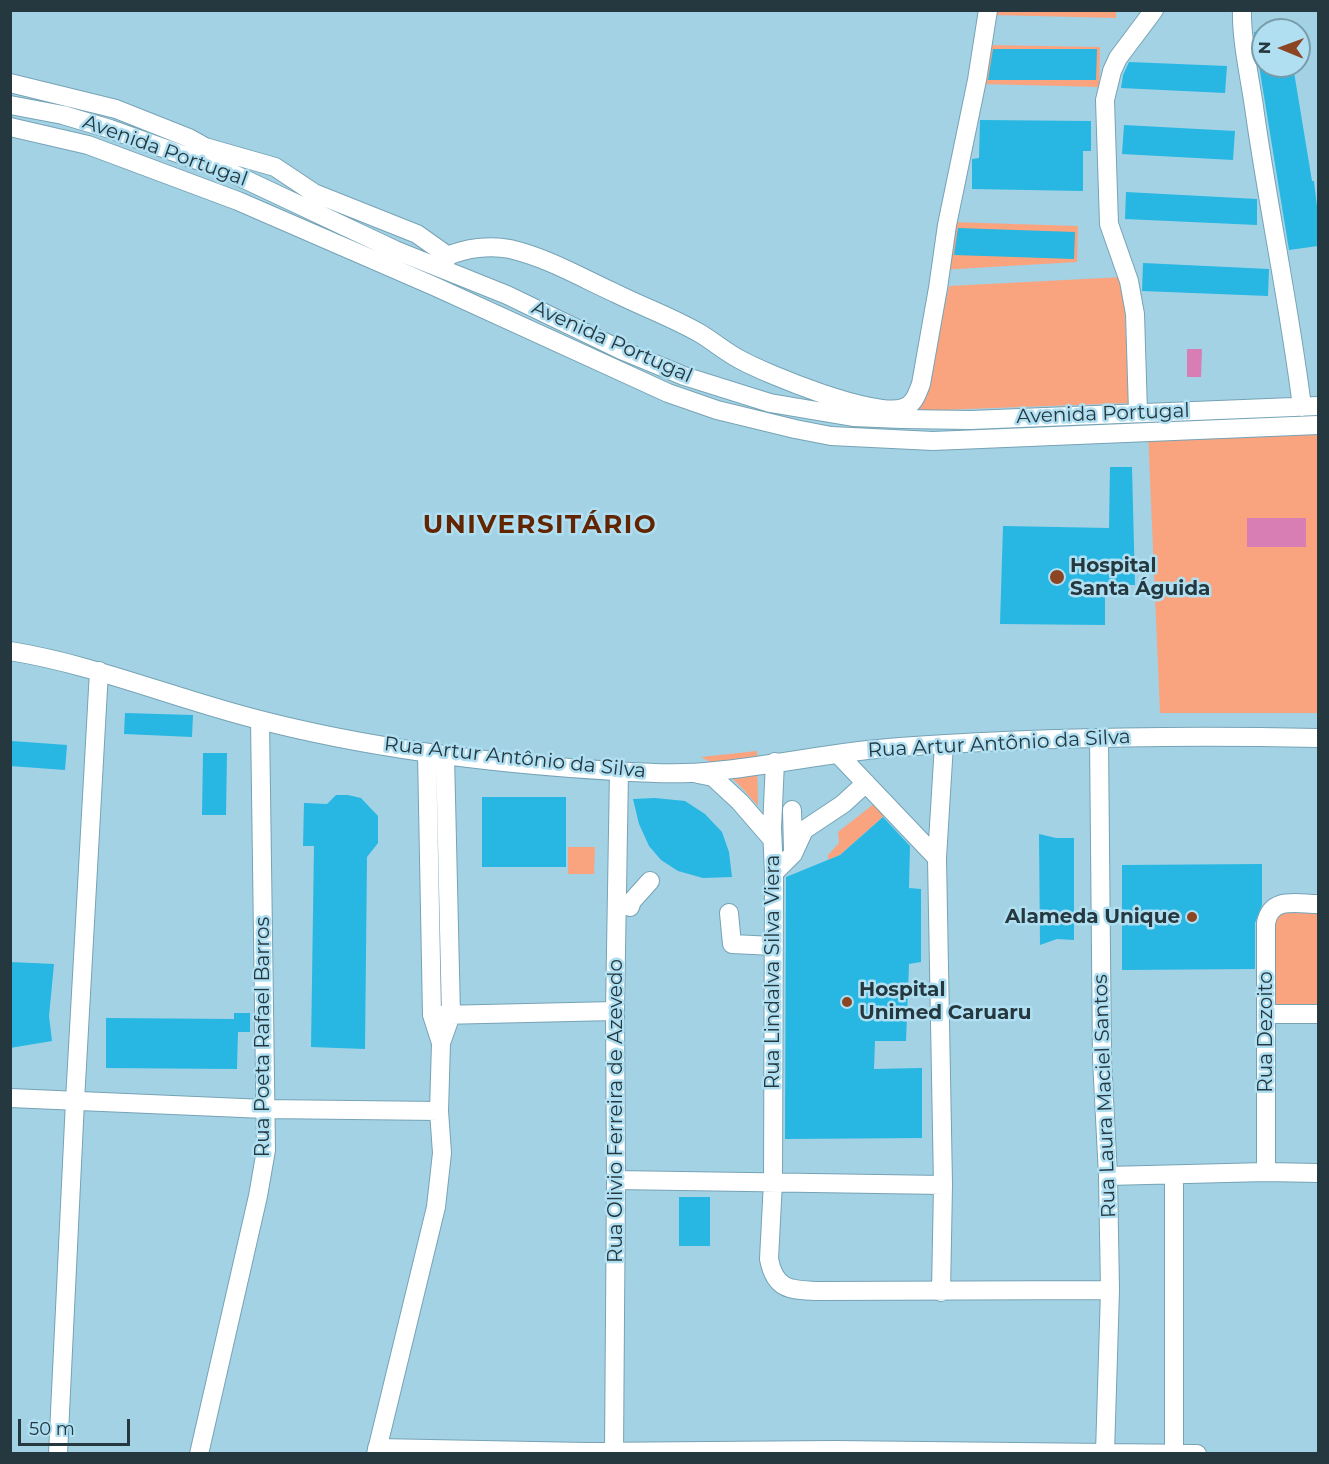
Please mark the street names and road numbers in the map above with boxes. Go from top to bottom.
street label: Avenida Portugal [79,110,251,192]
street label: Avenida Portugal [528,296,696,388]
street label: Avenida Portugal [1016,399,1190,429]
street label: Rua Artur Antônio da Silva [867,725,1131,763]
street label: Rua Artur Antônio da Silva [383,732,647,784]
street label: Rua Lindalva Silva Viera [761,855,785,1089]
street label: Rua Poeta Rafael Barros [251,917,275,1157]
street label: Rua Olivio Ferreira de Azevedo [604,959,628,1263]
street label: Rua Dezoito [1254,971,1278,1093]
street label: Rua Laura Maciel Santos [1089,974,1121,1218]

